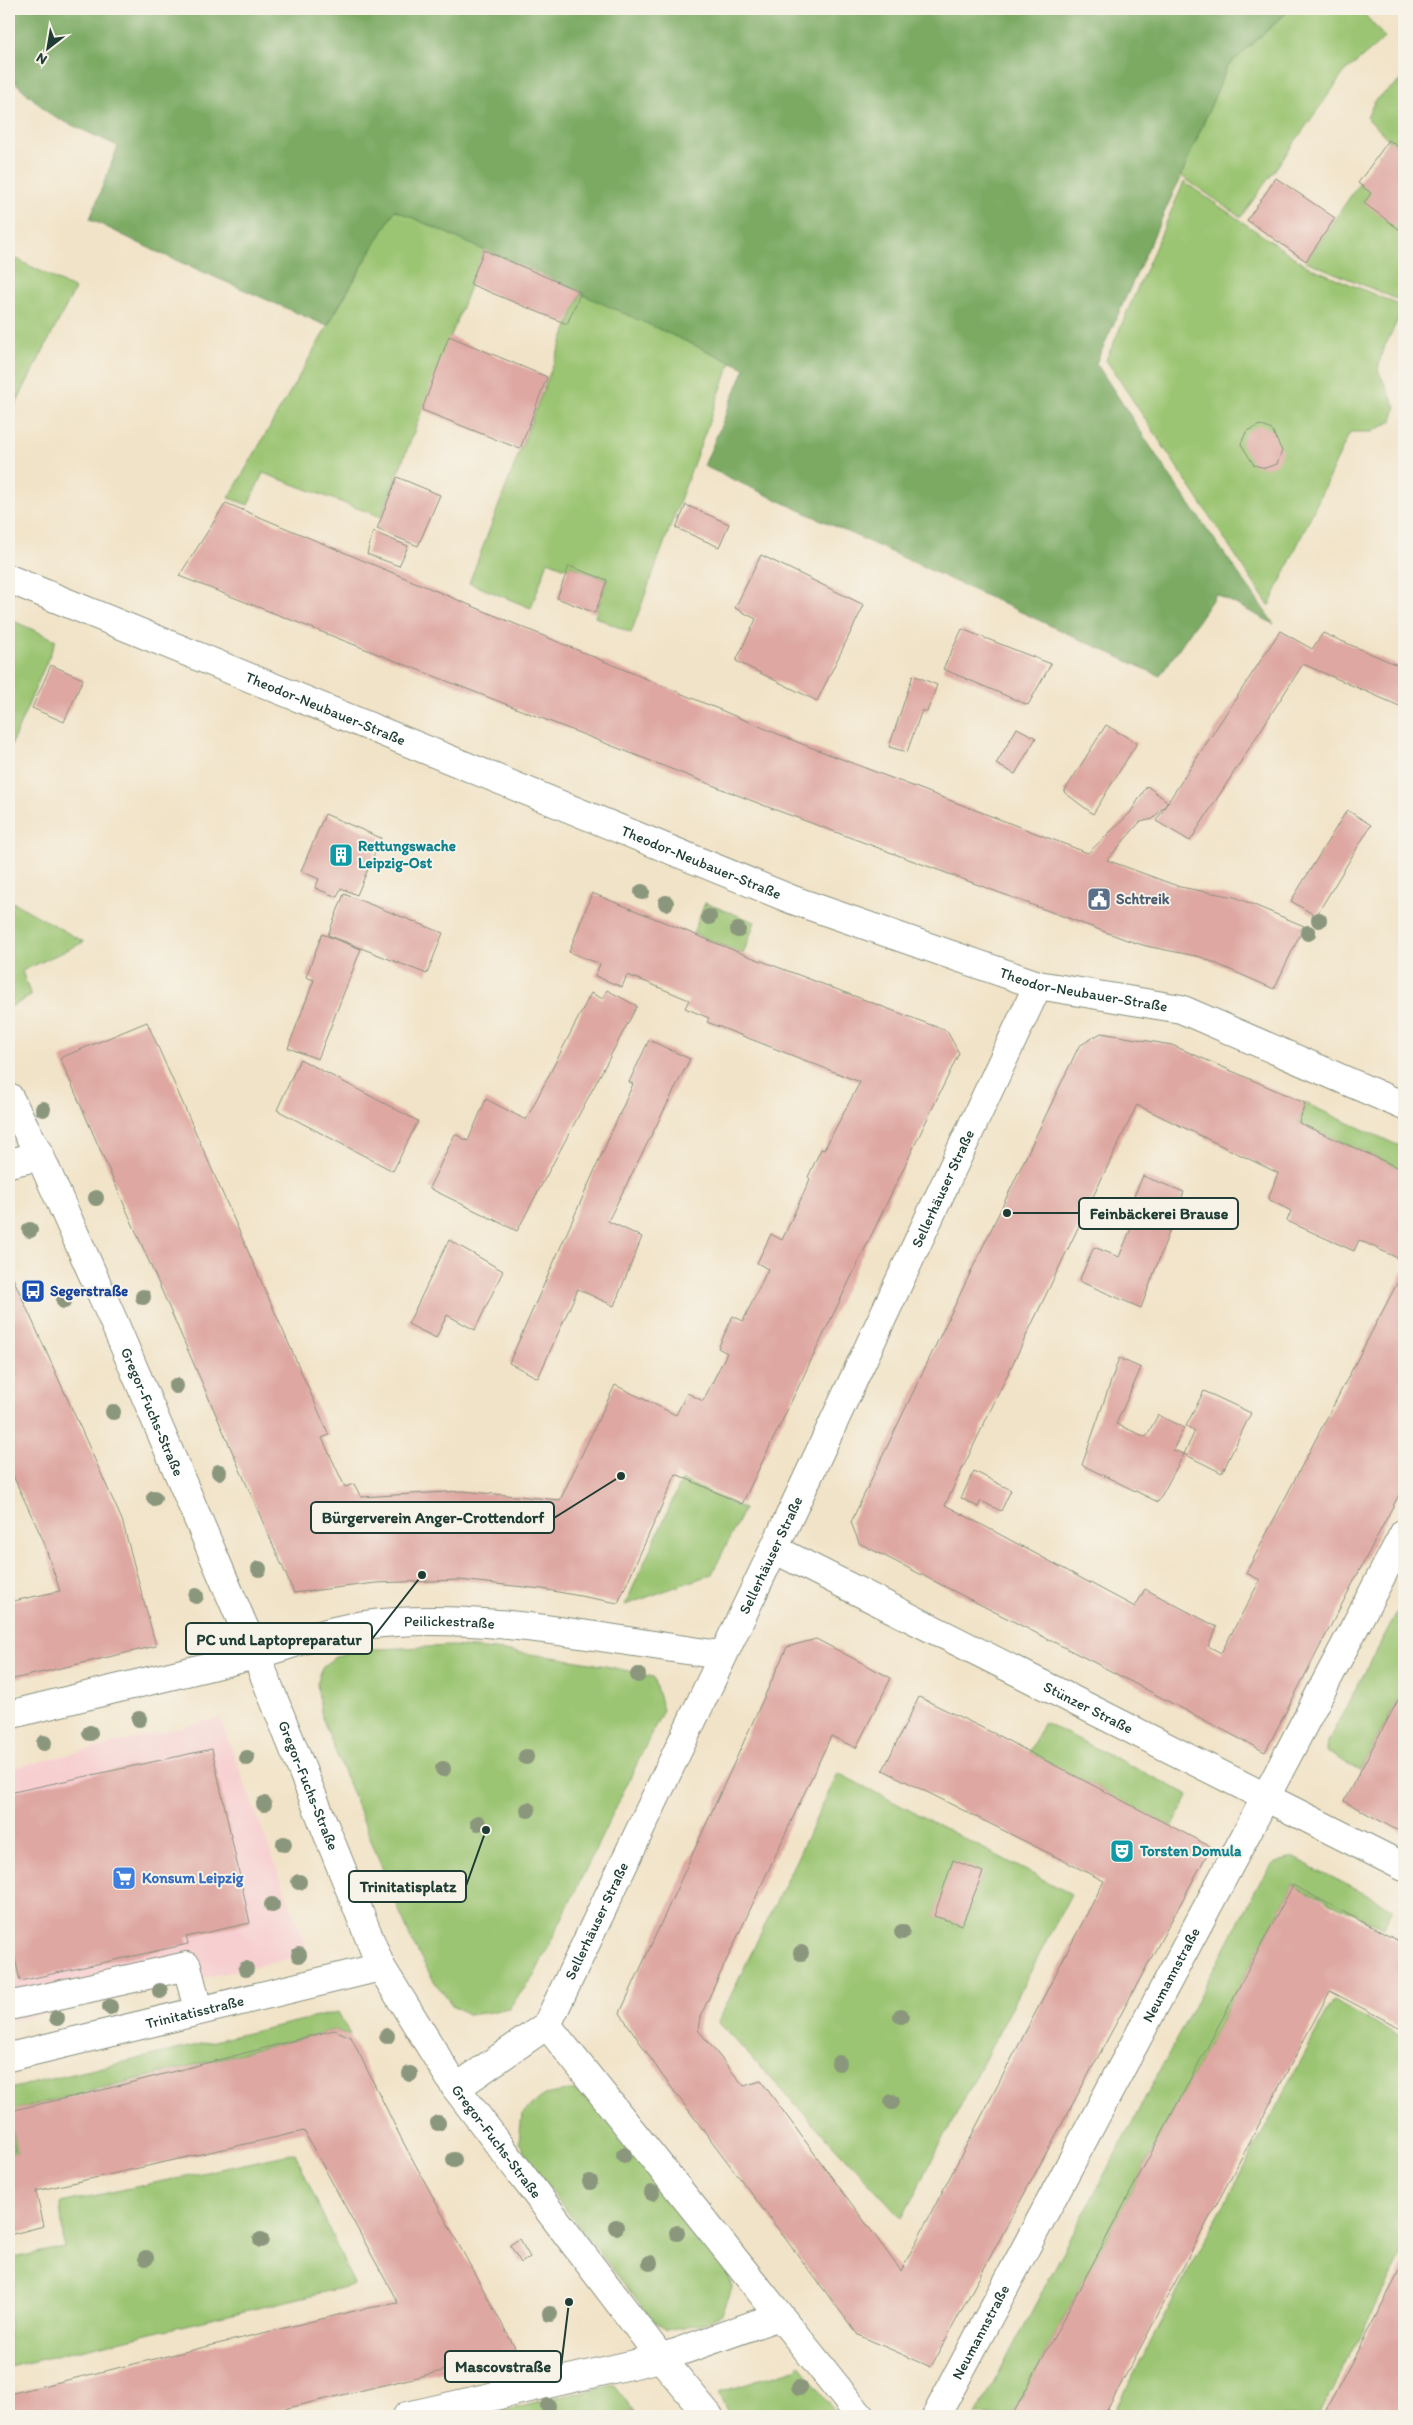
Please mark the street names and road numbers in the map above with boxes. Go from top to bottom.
street label: Theodor-Neubauer-Straße [243,668,408,749]
street label: Theodor-Neubauer-Straße [619,822,784,903]
street label: Theodor-Neubauer-Straße [997,963,1169,1016]
street label: Sellerhäuser Straße [907,1127,978,1250]
street label: Gregor-Fuchs-Straße [117,1345,188,1479]
street label: Sellerhäuser Straße [735,1494,807,1617]
street label: Peilickestraße [404,1612,496,1633]
street label: Stünzer Straße [1041,1678,1136,1738]
street label: Gregor-Fuchs-Straße [274,1718,342,1853]
street label: Sellerhäuser Straße [561,1859,632,1983]
street label: Neumannstraße [1139,1924,1204,2025]
street label: Trinitatisstraße [144,1992,246,2033]
street label: Gregor-Fuchs-Straße [448,2081,546,2202]
street label: Neumannstraße [948,2282,1013,2383]

